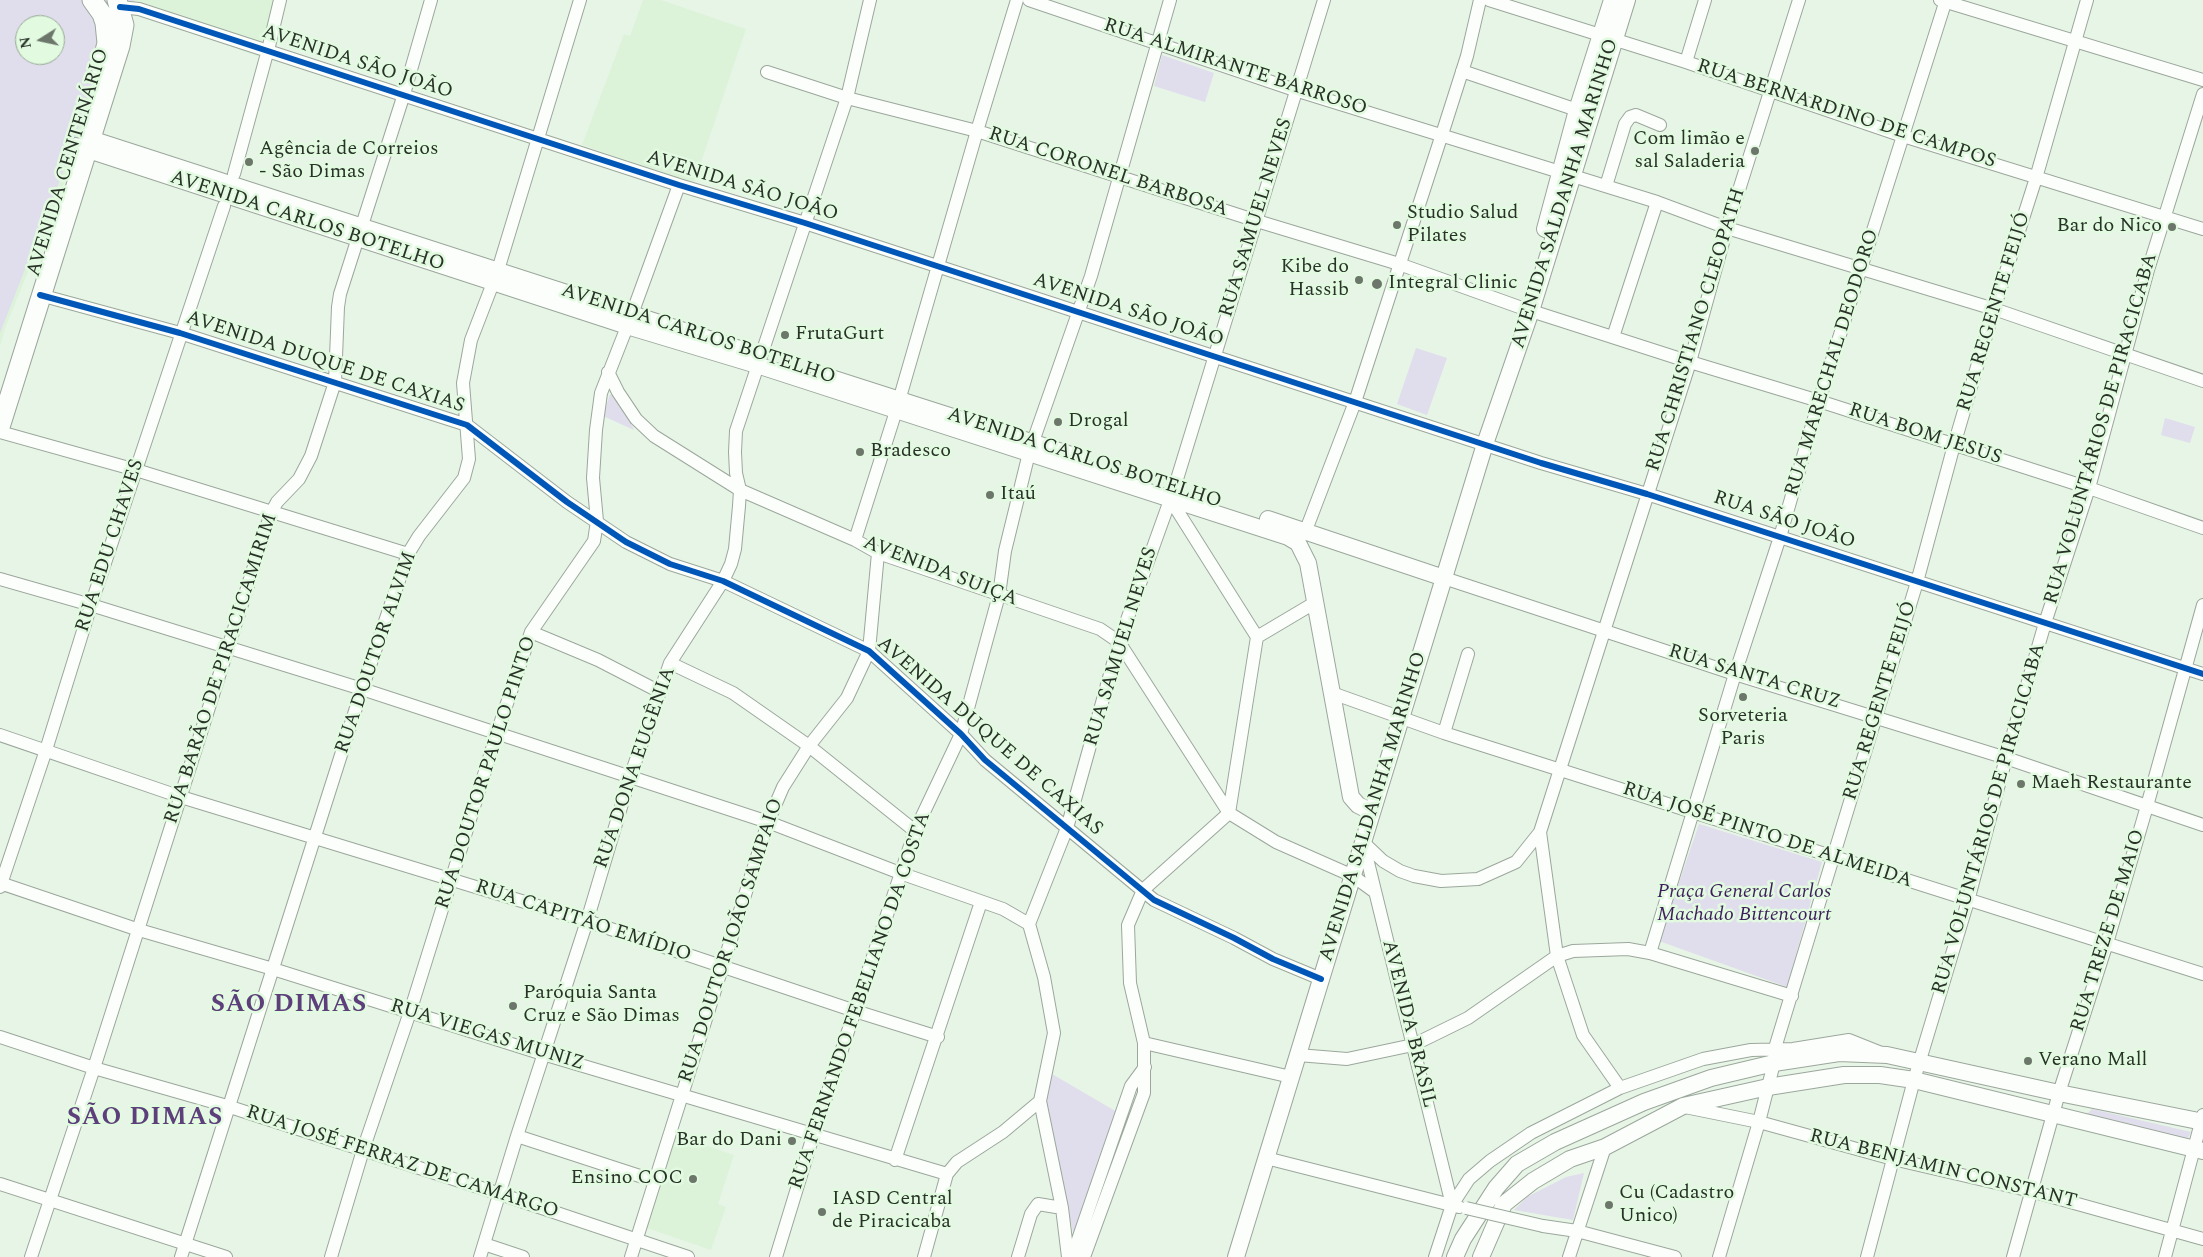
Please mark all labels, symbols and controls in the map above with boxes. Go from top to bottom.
street label: RUA ALMIRANTE BARROSO [1100,14,1370,122]
north arrow [15,15,65,65]
street label: AVENIDA SÃO JOÃO [258,21,456,105]
text: N [14,35,37,50]
street label: AVENIDA SALDANHA MARINHO [1507,36,1625,352]
street label: AVENIDA CENTENÁRIO [23,46,115,280]
street label: RUA BERNARDINO DE CAMPOS [1693,55,1999,175]
street label: RUA SAMUEL NEVES [1215,116,1299,320]
street label: RUA CORONEL BARBOSA [985,123,1231,223]
place label: Com limão e sal Saladeria [1633,128,1745,175]
place label: Agência de Correios - São Dimas [259,138,439,185]
marker: Com limão e sal Saladeria [1749,145,1761,157]
street label: AVENIDA SÃO JOÃO [643,146,841,228]
marker: Agência de Correios - São Dimas [243,156,255,168]
street label: AVENIDA CARLOS BOTELHO [167,166,447,278]
street label: RUA CHRISTIANO CLEOPATH [1642,185,1752,475]
place label: Studio Salud Pilates [1407,202,1518,249]
street label: RUA REGENTE FEIJÓ [1953,209,2037,415]
place label: Bar do Nico [2057,215,2162,239]
marker: Studio Salud Pilates [1391,219,1403,231]
marker: Bar do Nico [2166,221,2178,233]
street label: RUA MARECHAL DEODORO [1781,227,1885,499]
street label: RUA VOLUNTÁRIOS DE PIRACICABA [2040,251,2164,607]
place label: Kibe do Hassib [1281,256,1349,303]
street label: AVENIDA SÃO JOÃO [1029,269,1227,353]
place label: Integral Clinic [1388,272,1518,296]
marker: Kibe do Hassib [1353,274,1365,286]
marker: Integral Clinic [1370,277,1384,291]
street label: AVENIDA CARLOS BOTELHO [558,279,838,391]
street label: AVENIDA DUQUE DE CAXIAS [183,307,467,419]
place label: FrutaGurt [795,323,884,347]
marker: FrutaGurt [779,329,791,341]
street label: RUA BOM JESUS [1845,399,2005,471]
street label: AVENIDA CARLOS BOTELHO [944,403,1224,515]
place label: Drogal [1068,410,1129,434]
marker: Drogal [1052,416,1064,428]
place label: Bradesco [870,440,951,464]
marker: Bradesco [854,446,866,458]
street label: RUA EDU CHAVES [72,457,150,635]
place label: Itaú [1000,483,1036,507]
street label: RUA SÃO JOÃO [1710,487,1858,555]
marker: Itaú [984,489,996,501]
street label: RUA BARÃO DE PIRACICAMIRIM [160,511,284,827]
street label: AVENIDA SUIÇA [859,532,1021,612]
street label: RUA SAMUEL NEVES [1080,545,1164,749]
street label: RUA DOUTOR ALVIM [331,549,423,757]
street label: RUA REGENTE FEIJÓ [1839,598,1923,804]
street label: AVENIDA DUQUE DE CAXIAS [871,632,1107,842]
street label: RUA DOUTOR PAULO PINTO [431,634,543,912]
street label: RUA SANTA CRUZ [1665,640,1843,716]
street label: RUA VOLUNTÁRIOS DE PIRACICABA [1928,641,2052,997]
street label: AVENIDA SALDANHA MARINHO [1315,649,1433,965]
street label: RUA DONA EUGÊNIA [590,664,682,872]
marker: Sorveteria Paris [1737,691,1749,703]
place label: Sorveteria Paris [1698,705,1788,752]
place label: Maeh Restaurante [2031,772,2192,796]
street label: RUA JOSÉ PINTO DE ALMEIDA [1619,778,1915,894]
marker: Maeh Restaurante [2015,778,2027,790]
street label: RUA DOUTOR JOÃO SAMPAIO [675,796,789,1086]
street label: RUA FERNANDO FEBELIANO DA COSTA [785,809,937,1193]
street label: RUA TREZE DE MAIO [2067,827,2151,1035]
street label: RUA CAPITÃO EMÍDIO [472,876,694,968]
park label: Praça General Carlos Machado Bittencourt [1657,881,1831,928]
street label: AVENIDA BRASIL [1376,938,1440,1110]
place label: Paróquia Santa Cruz e São Dimas [523,982,680,1029]
district label: SÃO DIMAS [210,991,368,1021]
street label: RUA VIEGAS MUNIZ [387,995,587,1077]
marker: Paróquia Santa Cruz e São Dimas [507,1000,519,1012]
place label: Verano Mall [2038,1049,2147,1073]
marker: Verano Mall [2022,1055,2034,1067]
street label: RUA JOSÉ FERRAZ DE CAMARGO [243,1101,561,1225]
district label: SÃO DIMAS [66,1104,224,1134]
street label: RUA BENJAMIN CONSTANT [1807,1125,2079,1215]
place label: Bar do Dani [676,1129,782,1153]
marker: Bar do Dani [786,1135,798,1147]
place label: Ensino COC [571,1167,683,1191]
marker: Ensino COC [687,1173,699,1185]
place label: Cu (Cadastro Unico) [1619,1182,1734,1229]
place label: IASD Central de Piracicaba [832,1188,953,1235]
marker: Cu (Cadastro Unico) [1603,1199,1615,1211]
marker: IASD Central de Piracicaba [816,1206,828,1218]

